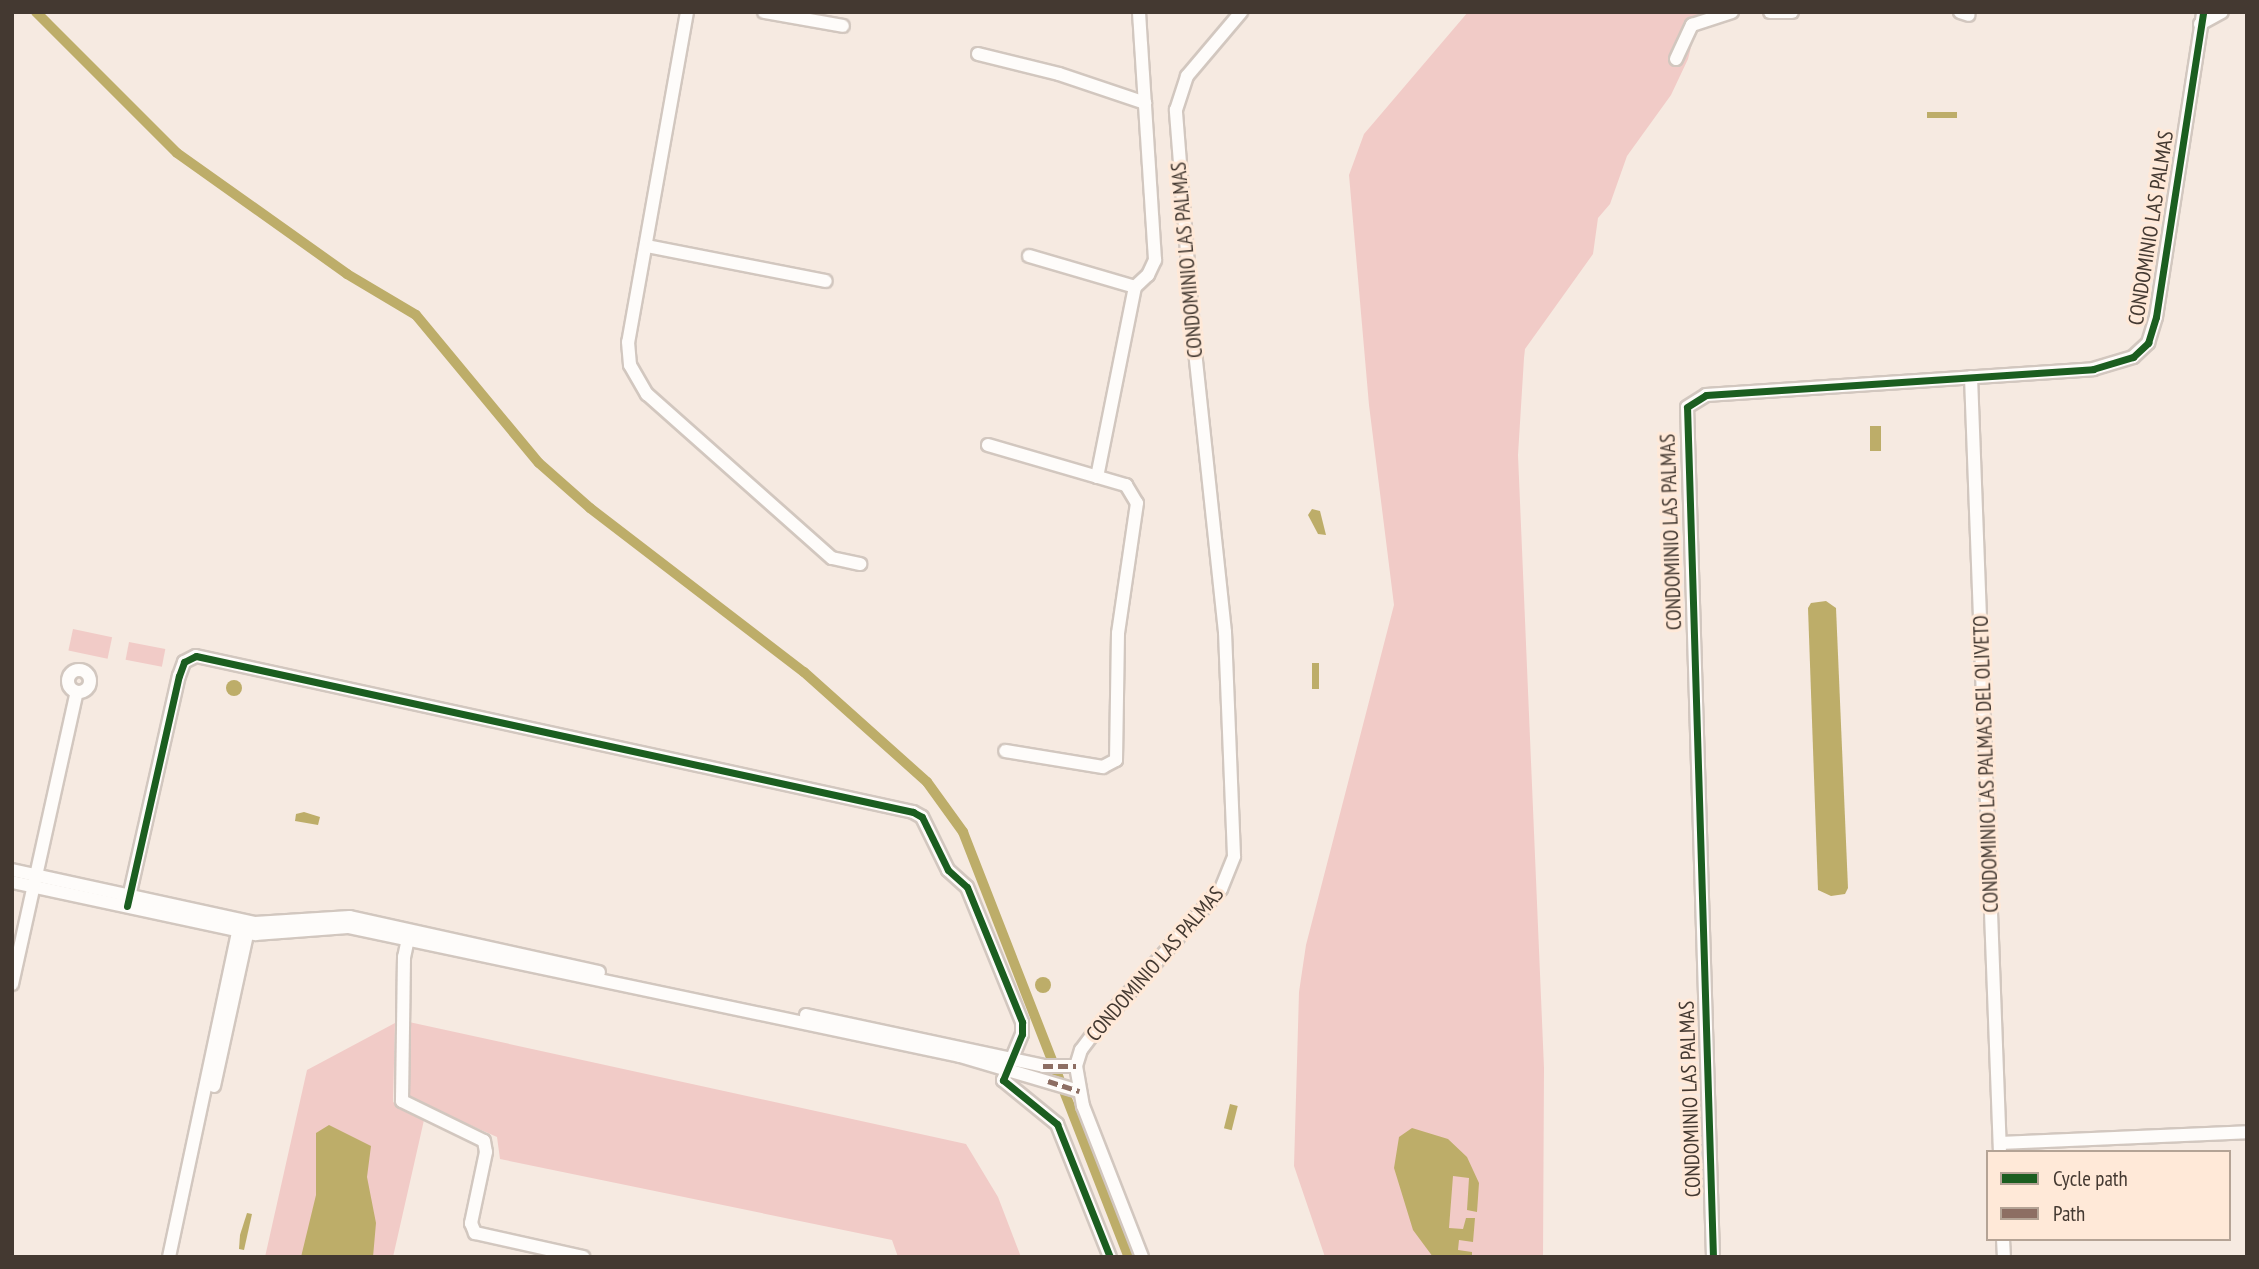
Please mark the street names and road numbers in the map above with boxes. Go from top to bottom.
street label: CONDOMINIO LAS PALMAS [2123,129,2179,327]
street label: CONDOMINIO LAS PALMAS [1166,161,1208,359]
street label: CONDOMINIO LAS PALMAS [1655,433,1687,631]
street label: CONDOMINIO LAS PALMAS DEL OLIVETO [1968,615,2004,913]
street label: CONDOMINIO LAS PALMAS [1081,882,1229,1046]
street label: CONDOMINIO LAS PALMAS [1674,1000,1706,1198]

